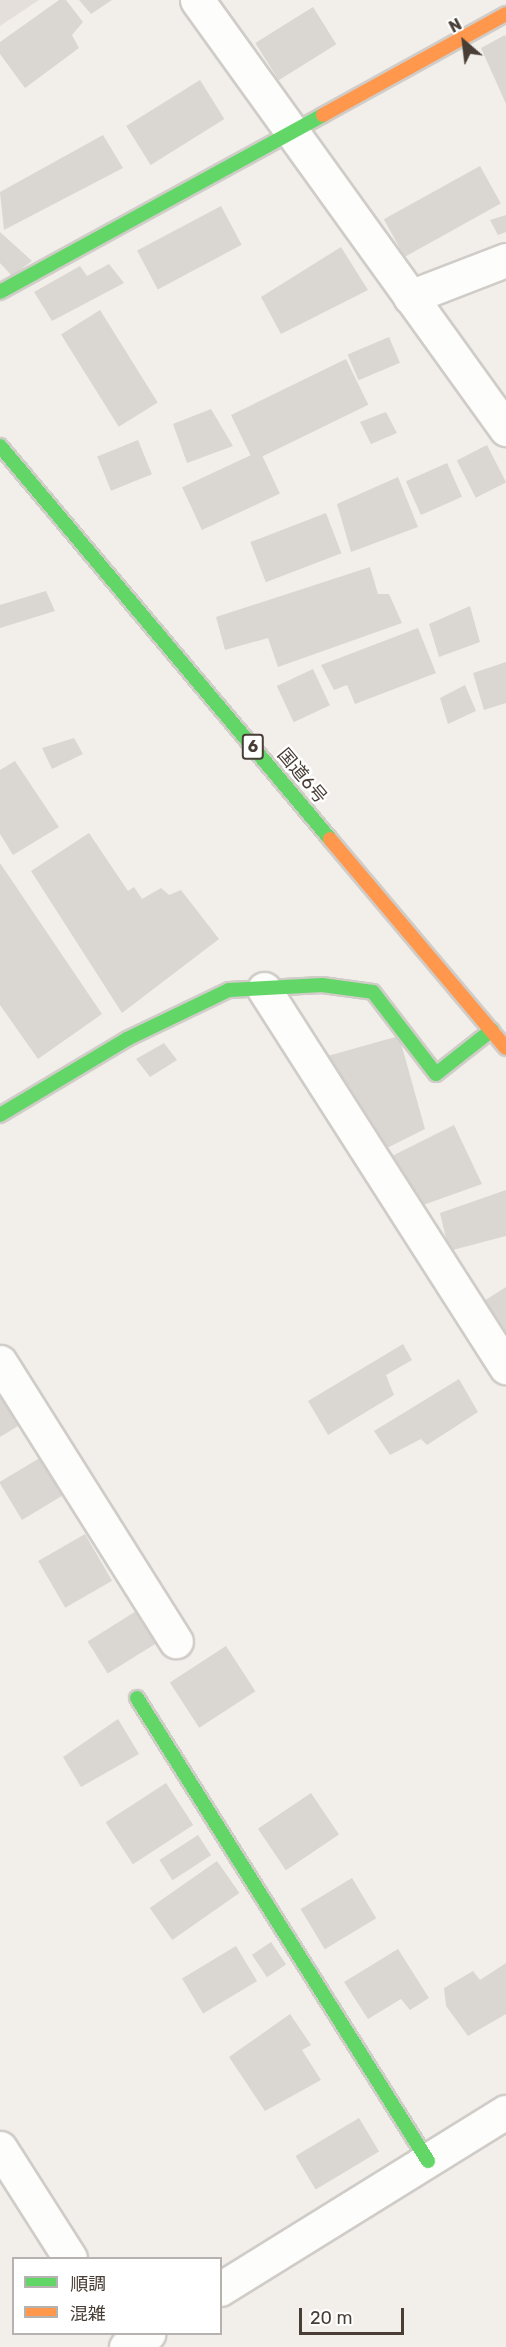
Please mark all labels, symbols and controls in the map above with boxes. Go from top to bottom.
north arrow [434,12,494,72]
text: N [446,15,465,37]
road number: 6 [241,734,265,760]
street label: 国道6号 [273,744,331,808]
legend [12,2257,222,2335]
text: 順調 [70,2273,106,2295]
scale bar [302,2296,407,2334]
text: 混雑 [70,2303,106,2325]
text: 20 m [310,2307,352,2329]

